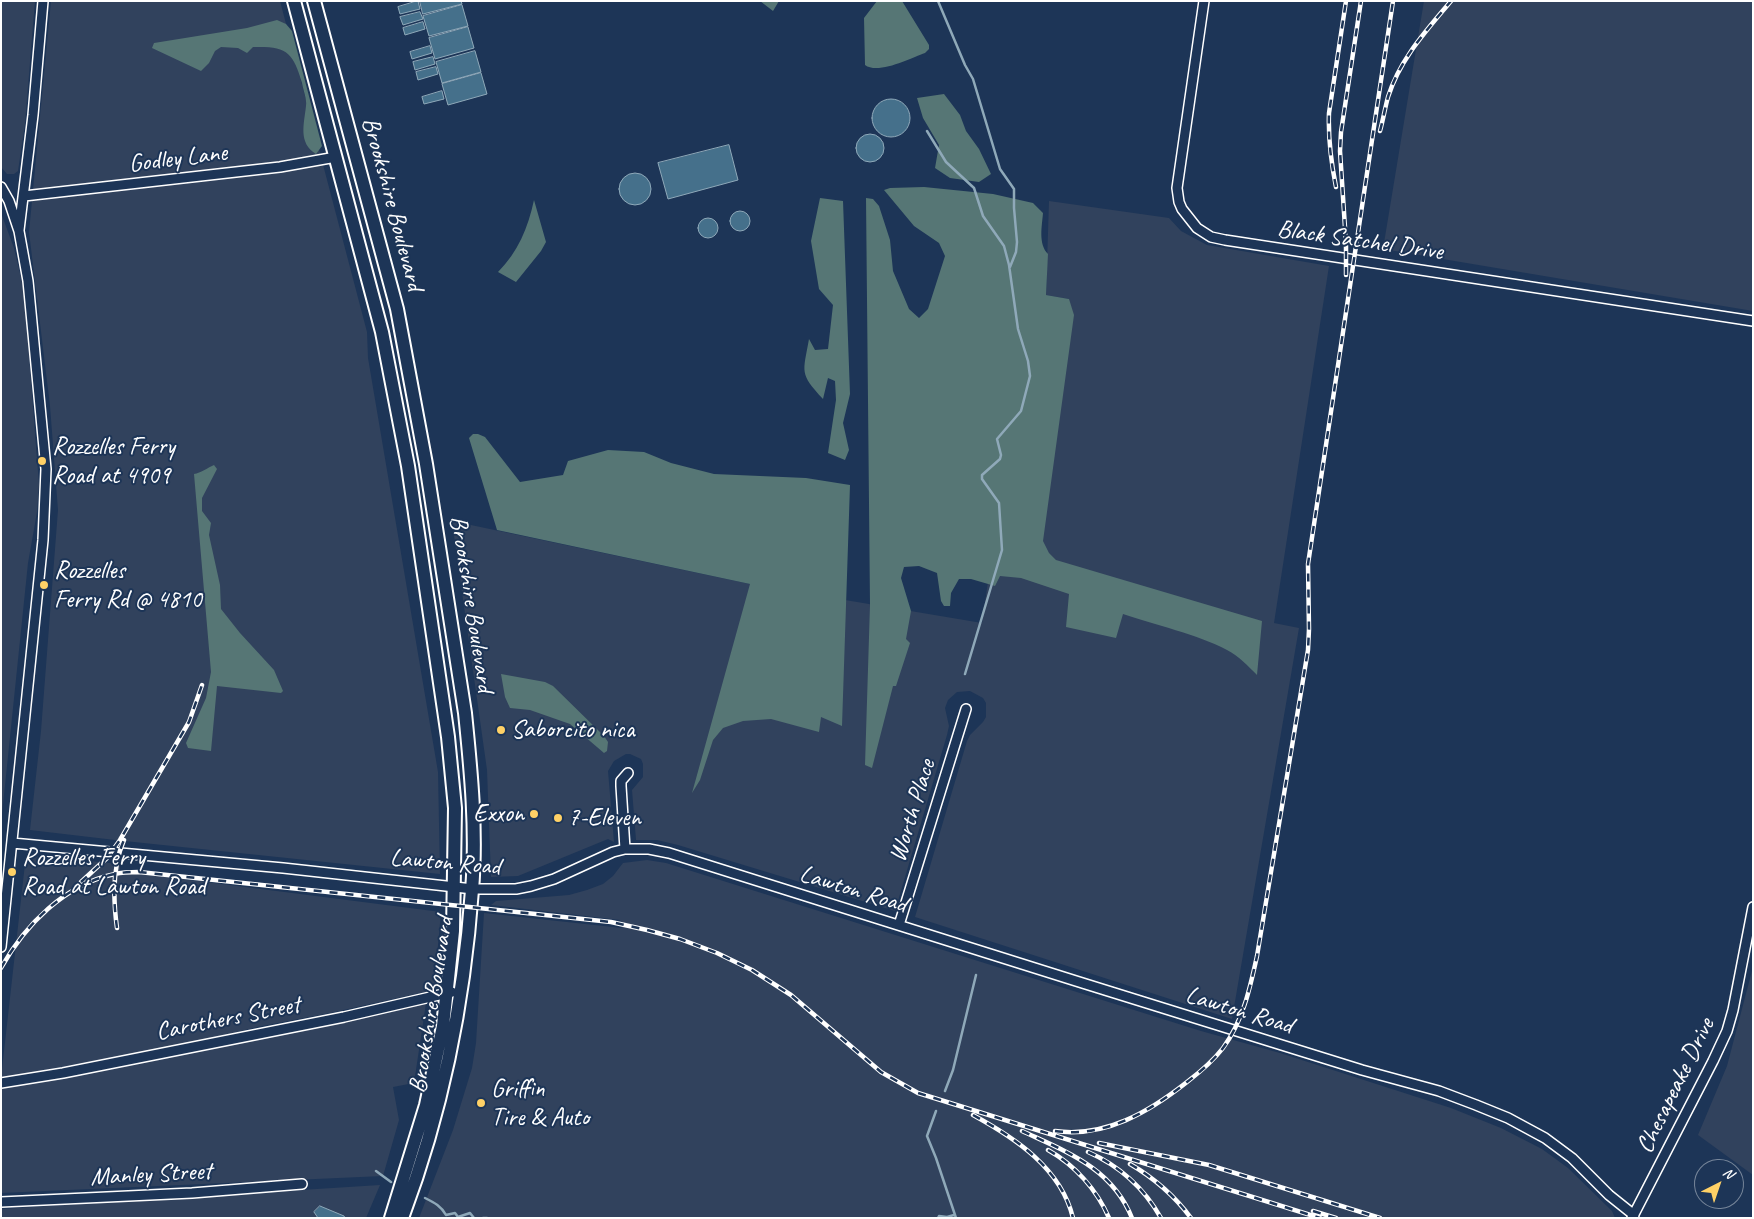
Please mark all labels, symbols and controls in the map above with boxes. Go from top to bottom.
street label: Brookshire Boulevard [354,114,430,294]
street label: Godley Lane [127,138,229,180]
street label: Black Satchel Drive [1275,215,1445,267]
place label: Rozzelles Ferry Road at 4909 [52,432,175,491]
marker: Rozzelles Ferry Road at 4909 [36,455,48,467]
street label: Brookshire Boulevard [442,514,500,694]
place label: Rozzelles Ferry Rd @ 4810 [54,556,202,615]
marker: Rozzelles Ferry Rd @ 4810 [38,579,50,591]
place label: Saborcito nica [511,715,634,745]
marker: Saborcito nica [495,724,507,736]
street label: Worth Place [883,756,943,866]
place label: Exxon [473,799,524,829]
place label: 7-Eleven [568,803,641,833]
marker: Exxon [528,808,540,820]
marker: 7-Eleven [552,812,564,824]
place label: Rozzelles Ferry Road at Lawton Road [22,843,206,902]
street label: Lawton Road [389,843,501,883]
street label: Lawton Road [796,860,910,920]
marker: Rozzelles Ferry Road at Lawton Road [6,866,18,878]
street label: Brookshire Boulevard [403,915,461,1095]
street label: Lawton Road [1182,981,1296,1041]
street label: Carothers Street [153,990,303,1048]
street label: Chesapeake Drive [1630,1013,1722,1159]
place label: Griffin Tire & Auto [491,1074,589,1133]
marker: Griffin Tire & Auto [475,1097,487,1109]
street label: Manley Street [90,1157,212,1193]
north arrow [1694,1159,1744,1209]
text: N [1720,1164,1737,1182]

